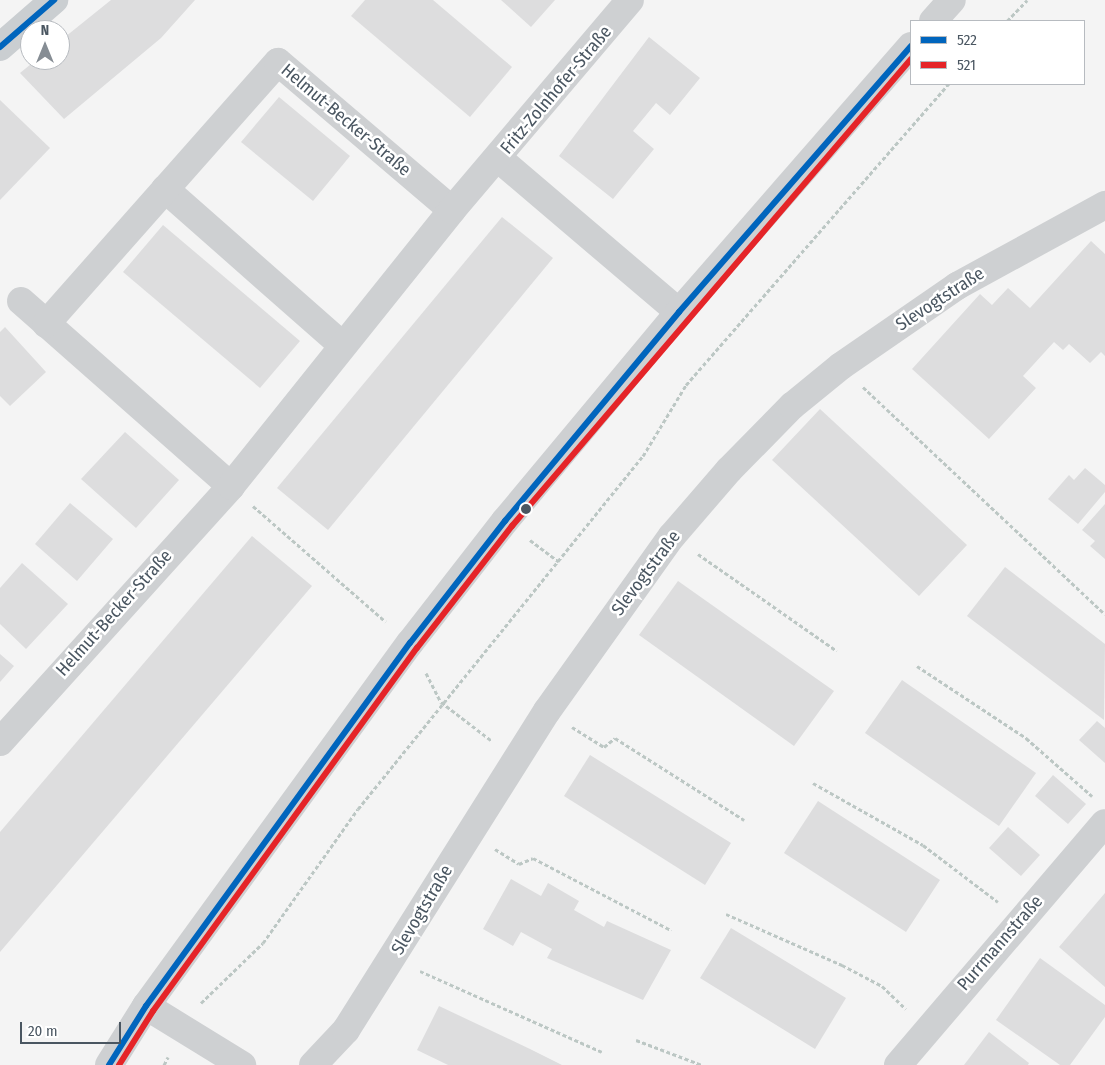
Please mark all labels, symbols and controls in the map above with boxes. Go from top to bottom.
north arrow [20,20,70,70]
legend [910,20,1085,85]
street label: Fritz-Zolnhofer-Straße [496,21,616,159]
text: N [41,22,49,39]
text: 522 [957,31,977,49]
text: 521 [957,56,976,74]
street label: Helmut-Becker-Straße [277,59,415,181]
street label: Slevogtstraße [892,262,988,336]
unlabelled marker [521,504,531,514]
street label: Slevogtstraße [607,526,685,620]
street label: Helmut-Becker-Straße [52,545,176,681]
street label: Slevogtstraße [387,861,457,959]
street label: Purrmannstraße [953,891,1047,995]
scale bar [22,1012,124,1044]
text: 20 m [28,1022,58,1040]

